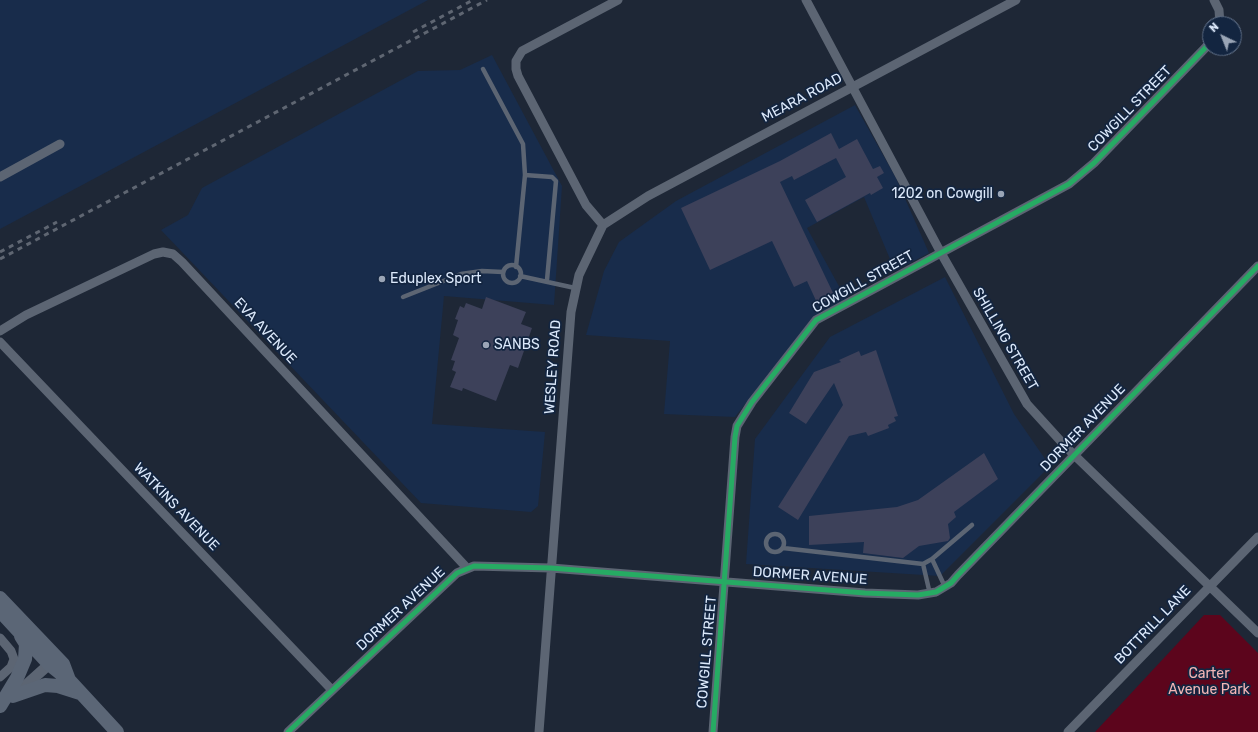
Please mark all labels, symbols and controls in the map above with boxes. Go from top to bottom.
north arrow [1202,16,1242,56]
text: N [1207,20,1221,35]
street label: COWGILL STREET [1085,62,1175,156]
street label: MEARA ROAD [759,70,845,126]
place label: 1202 on Cowgill [892,186,993,202]
marker: 1202 on Cowgill [996,189,1006,199]
street label: COWGILL STREET [809,247,917,317]
place label: Eduplex Sport [390,271,481,287]
marker: Eduplex Sport [377,274,387,284]
street label: SHILLING STREET [969,285,1041,393]
street label: EVA AVENUE [230,295,300,367]
street label: WESLEY ROAD [541,319,565,415]
place label: SANBS [494,337,540,353]
marker: SANBS [481,340,491,350]
street label: DORMER AVENUE [1037,381,1129,475]
street label: WATKINS AVENUE [130,460,222,554]
street label: DORMER AVENUE [353,564,449,654]
street label: DORMER AVENUE [752,564,868,588]
street label: BOTTRILL LANE [1111,582,1195,668]
street label: COWGILL STREET [694,595,720,709]
park label: Carter Avenue Park [1168,666,1250,698]

